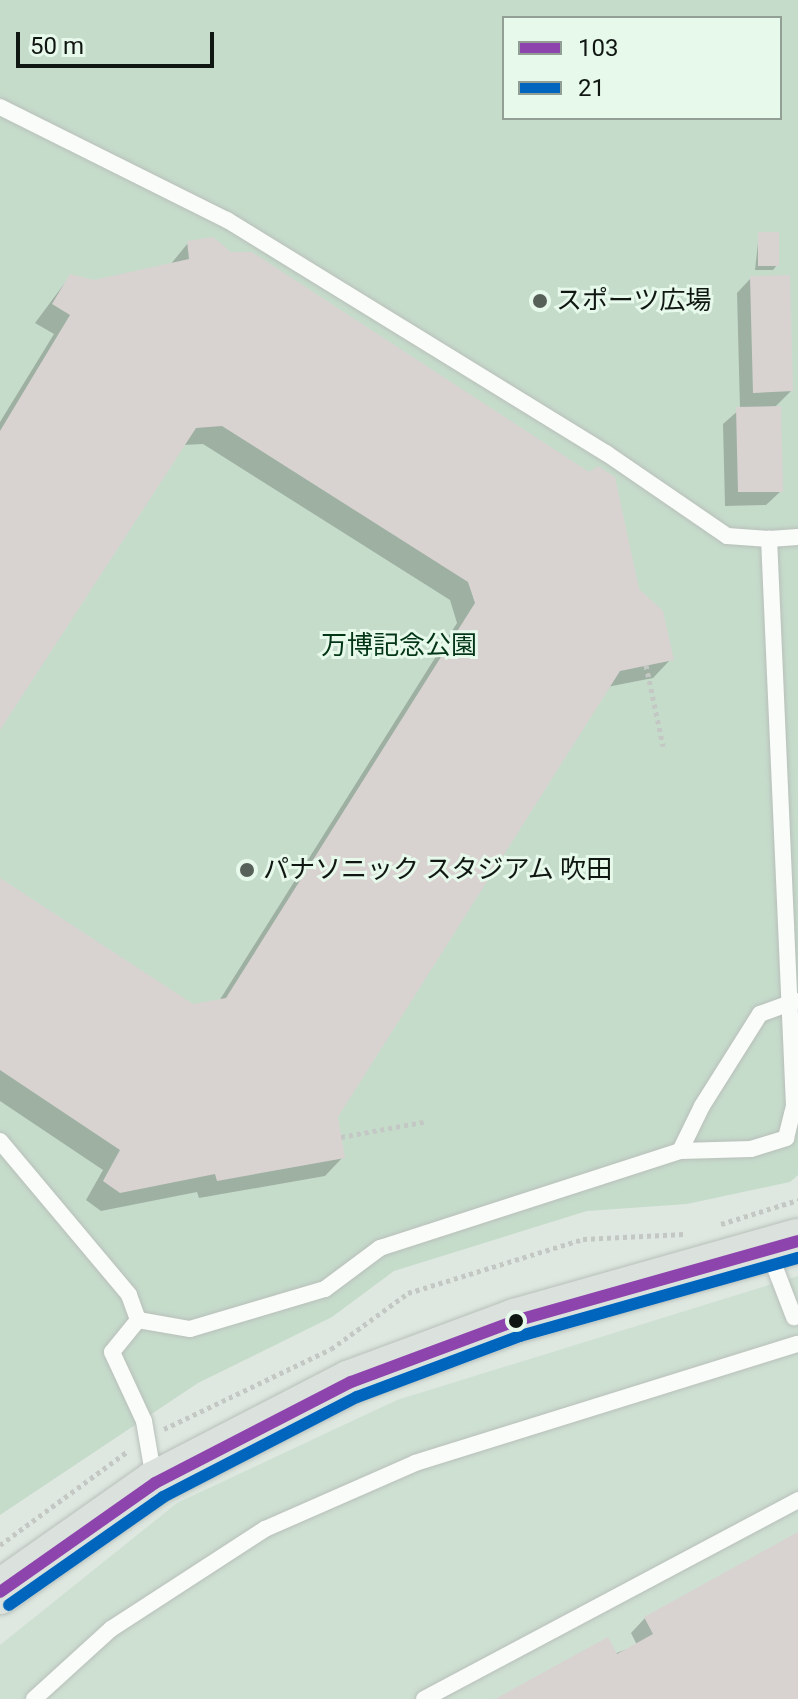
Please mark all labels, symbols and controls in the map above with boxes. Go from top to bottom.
scale bar [20,16,218,66]
legend [502,16,782,120]
text: 50 m [30,32,84,60]
text: 103 [578,34,618,62]
text: 21 [578,74,605,102]
place label: スポーツ広場 [556,285,712,317]
marker: スポーツ広場 [531,292,549,310]
park label: 万博記念公園 [321,630,477,662]
place label: パナソニック スタジアム 吹田 [263,854,614,886]
marker: パナソニック スタジアム 吹田 [238,861,256,879]
unlabelled marker [508,1313,524,1329]

